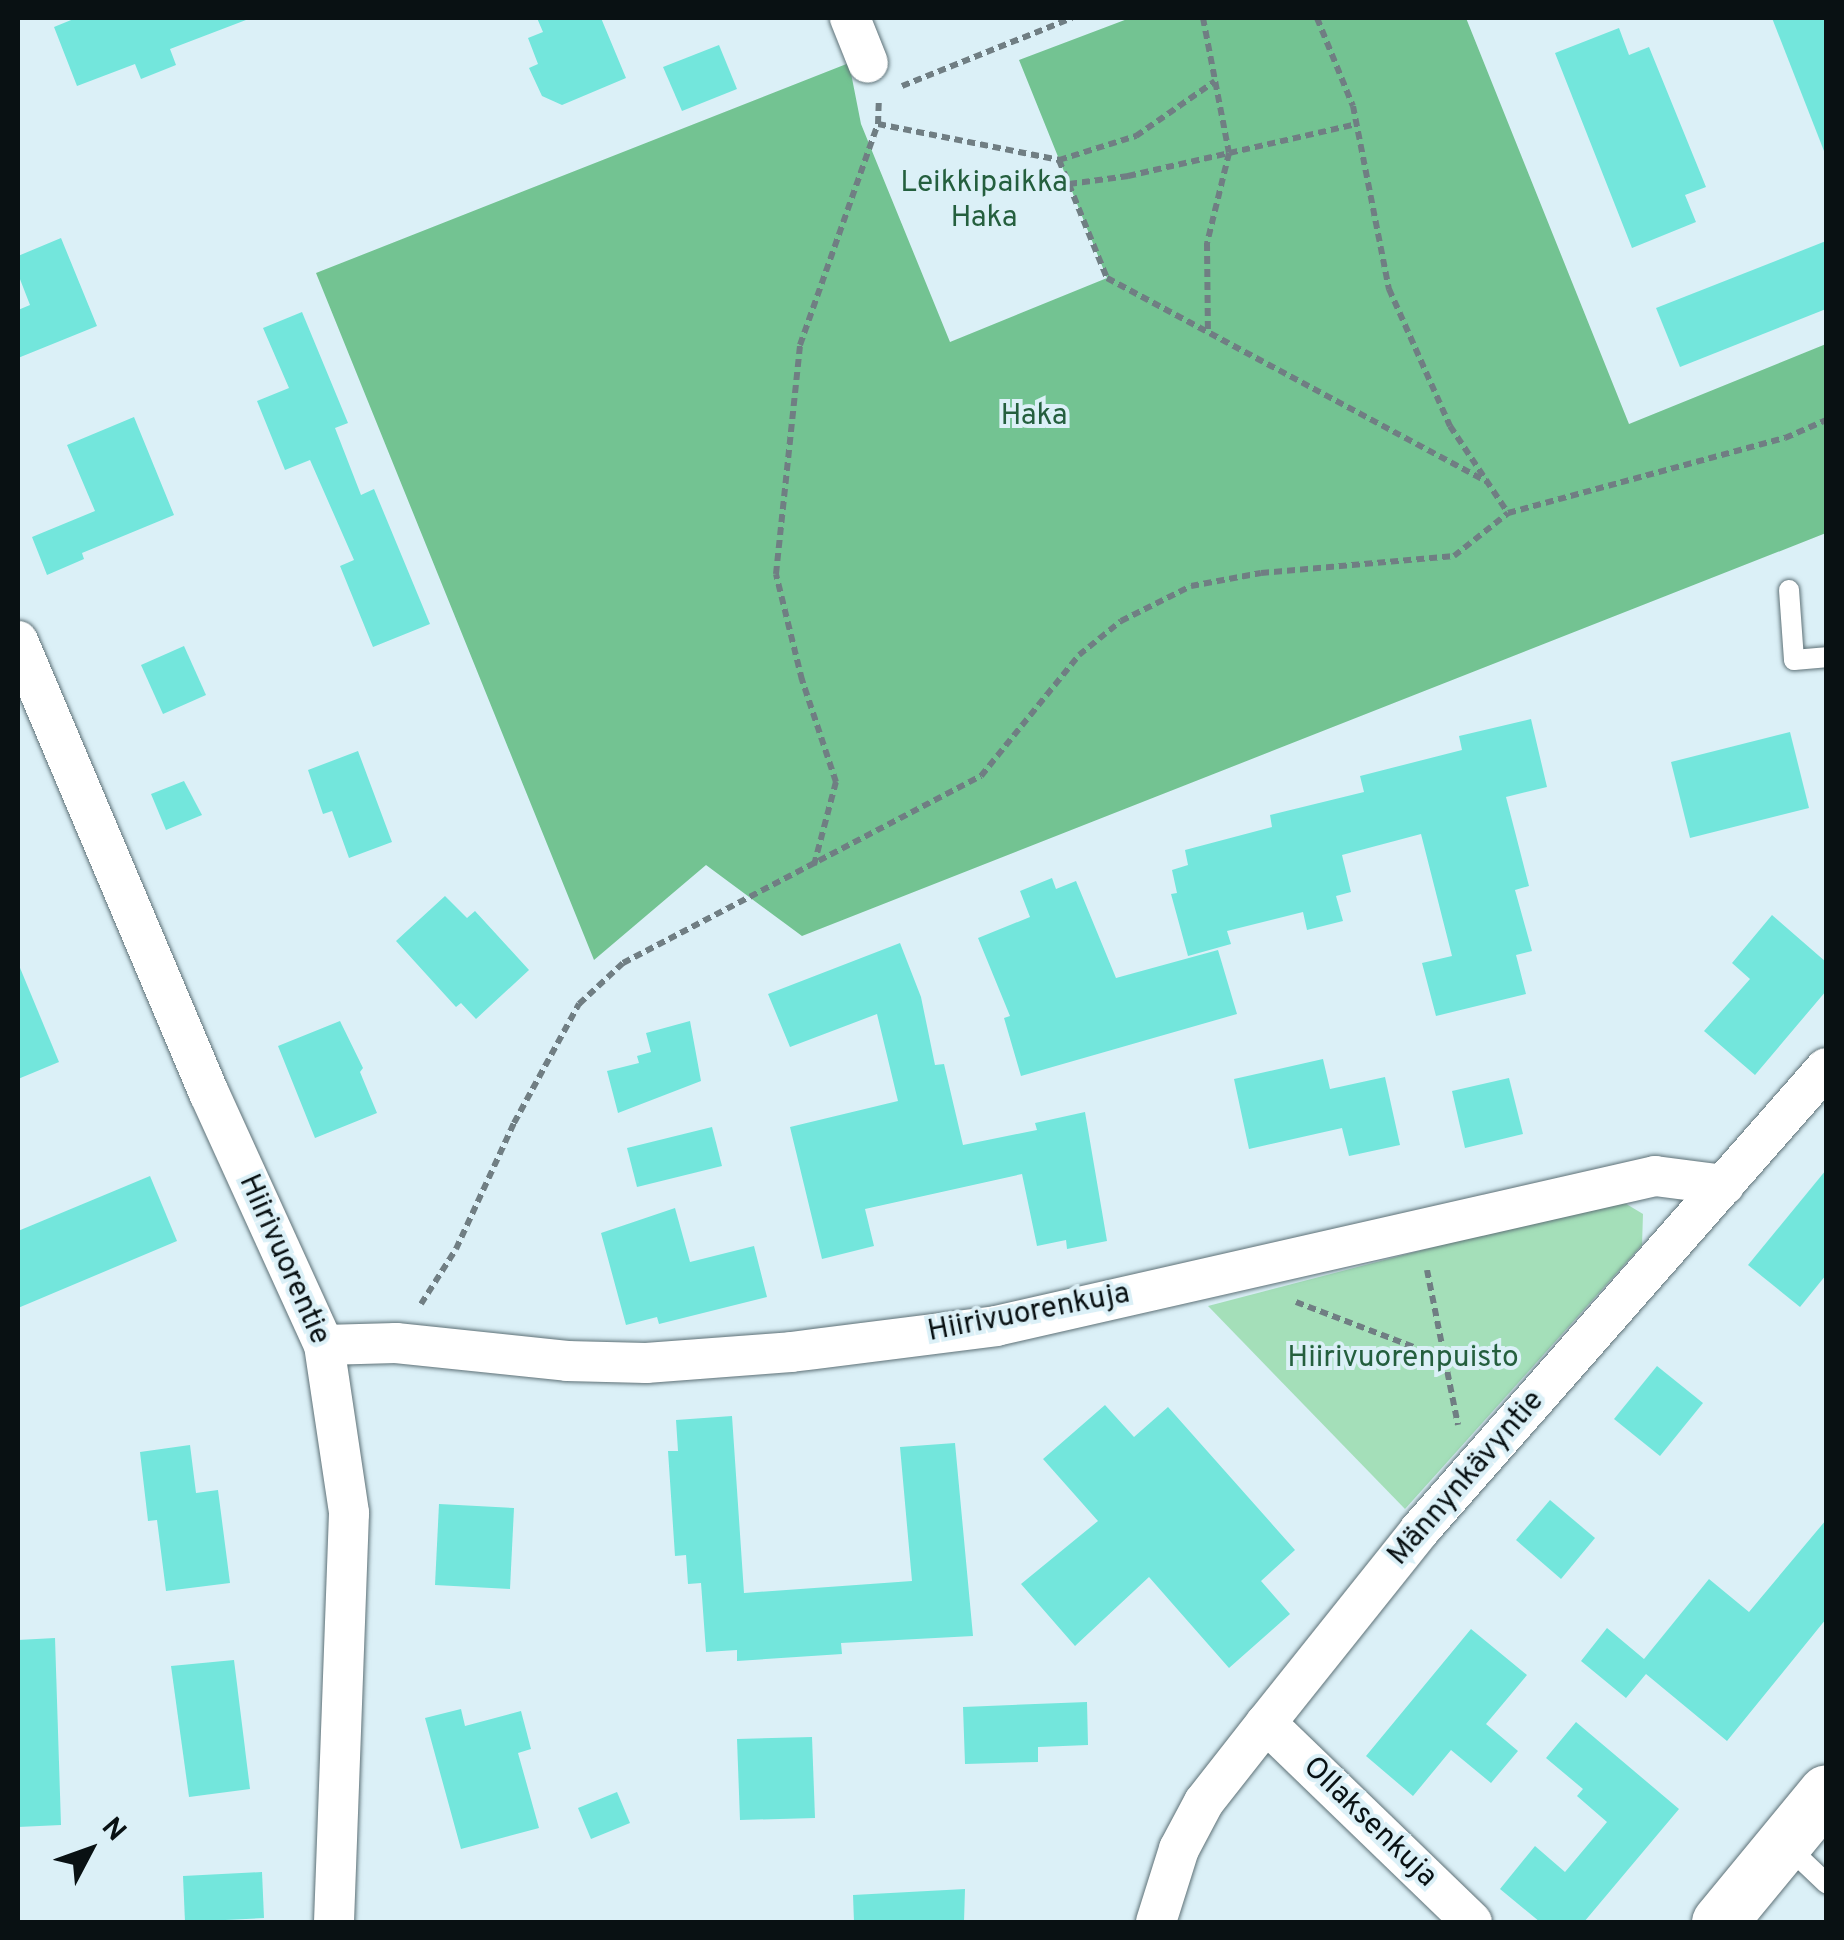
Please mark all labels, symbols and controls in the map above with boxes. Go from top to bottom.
park label: Leikkipaikka Haka [900,166,1068,236]
park label: Haka [1001,399,1067,435]
street label: Hiirivuorentie [229,1169,337,1351]
street label: Hiirivuorenkuja [925,1277,1133,1351]
park label: Hiirivuorenpuisto [1287,1341,1519,1377]
street label: Männynkävyntie [1381,1384,1553,1574]
street label: Ollaksenkuja [1294,1750,1444,1896]
north arrow [40,1800,140,1900]
text: N [92,1811,133,1850]

